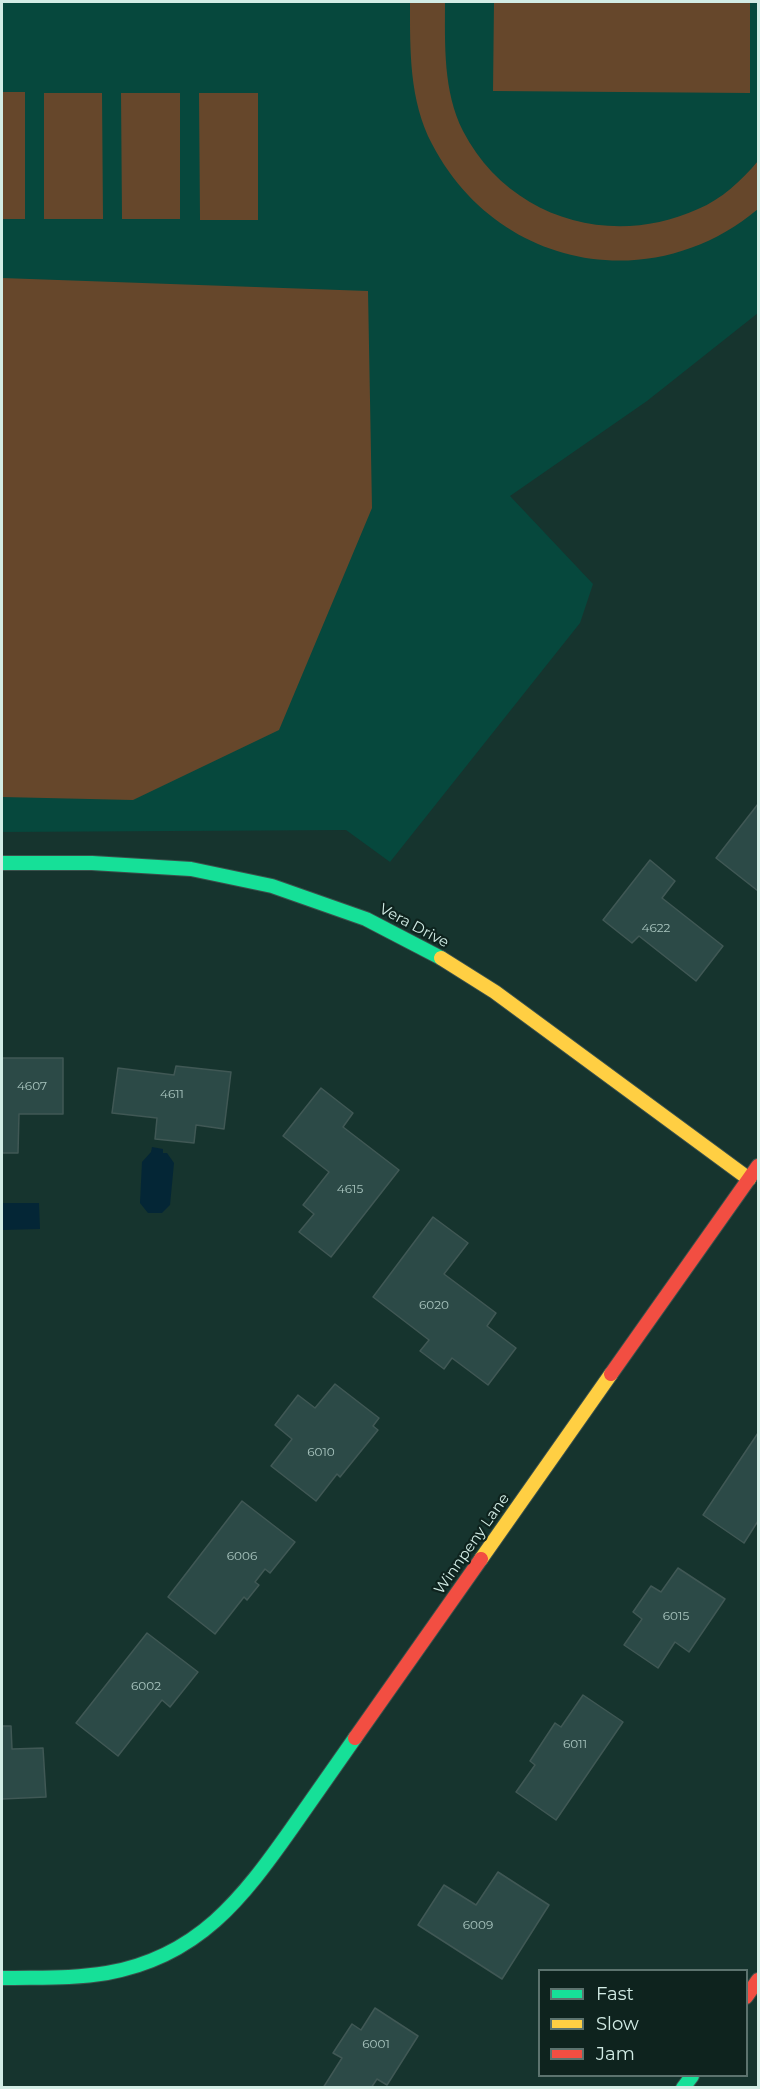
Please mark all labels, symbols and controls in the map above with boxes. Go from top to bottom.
street label: Vera Drive [376,900,452,952]
house number: 4622 [642,921,670,935]
house number: 4607 [17,1079,47,1093]
house number: 4611 [160,1087,184,1101]
house number: 4615 [337,1182,363,1196]
house number: 6020 [419,1298,449,1312]
house number: 6010 [307,1445,335,1459]
street label: Winnpeny Lane [431,1490,513,1598]
house number: 6006 [227,1549,257,1563]
house number: 6015 [663,1609,689,1623]
house number: 6002 [131,1679,161,1693]
house number: 6011 [563,1737,587,1751]
house number: 6009 [463,1918,493,1932]
legend [538,1969,748,2077]
text: Fast [596,1983,634,2005]
text: Slow [596,2013,639,2035]
house number: 6001 [362,2037,390,2051]
text: Jam [596,2043,635,2065]

